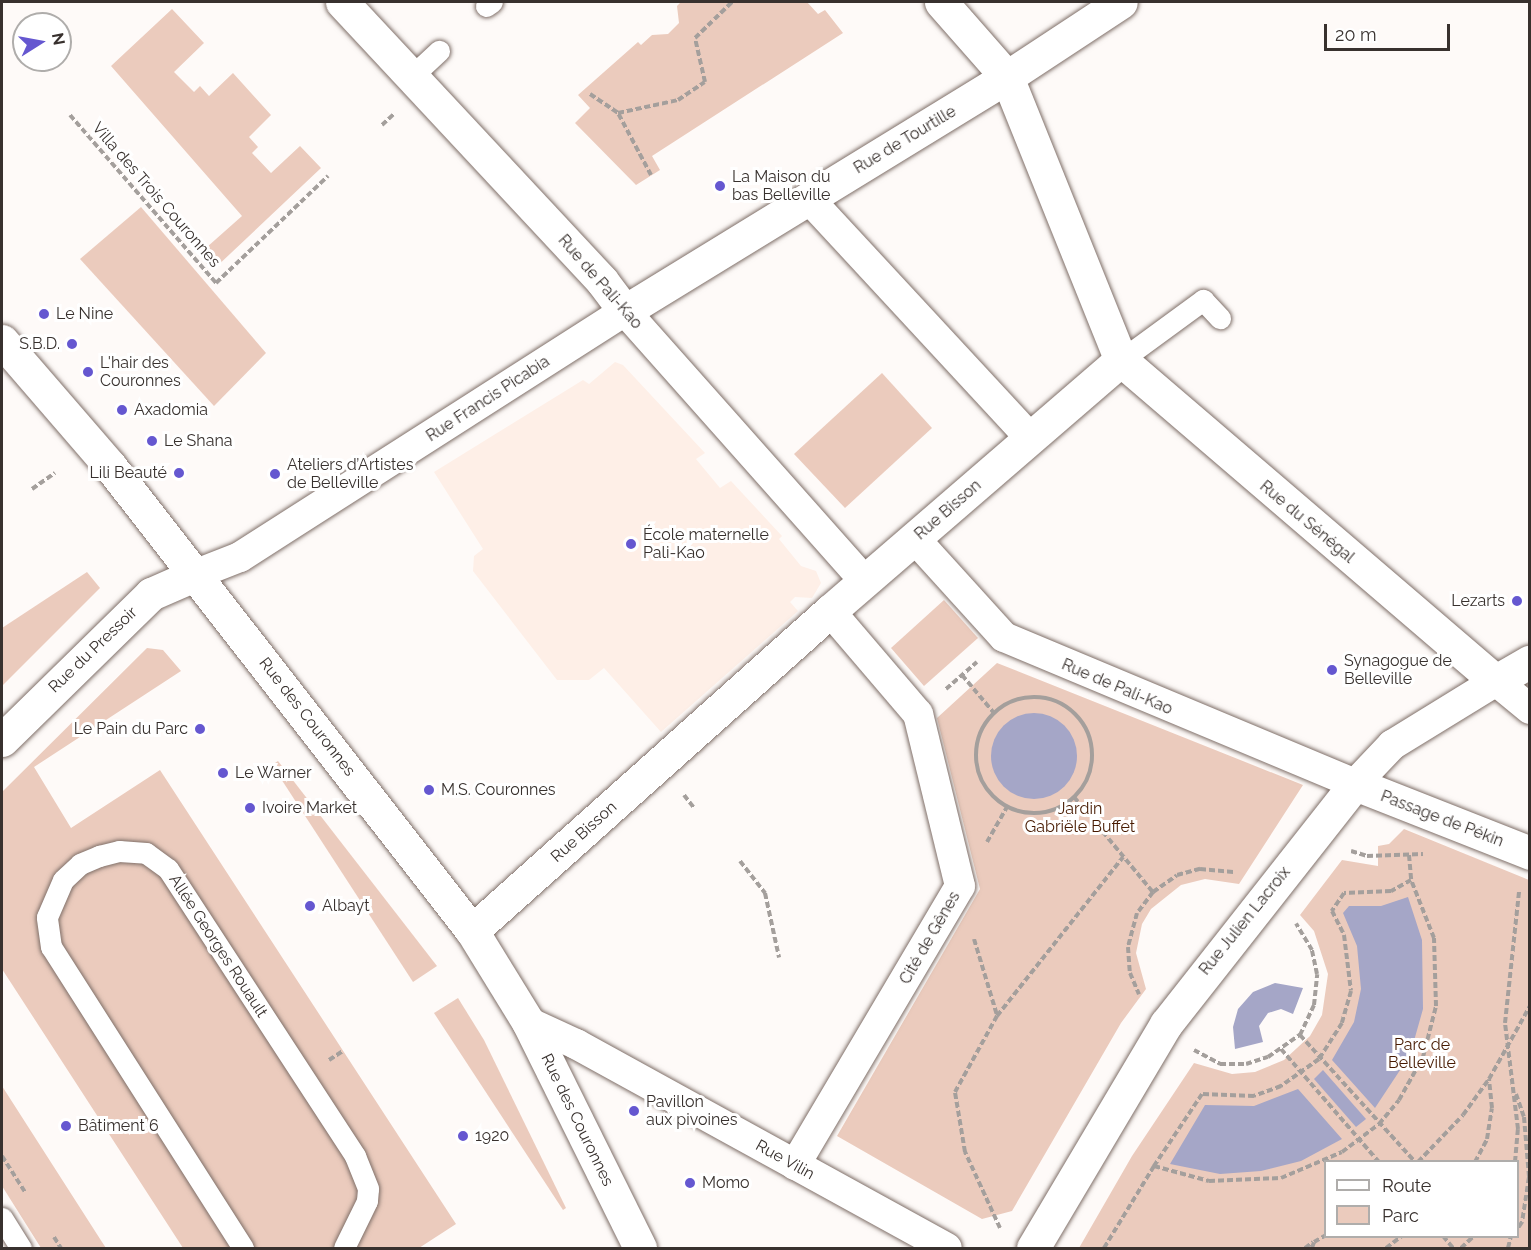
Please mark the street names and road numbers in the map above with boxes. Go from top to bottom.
street label: Rue de Tourtille [850,102,960,178]
street label: Villa des Trois Couronnes [88,118,224,272]
street label: Rue de Pali-Kao [554,231,646,333]
street label: Rue Francis Picabia [423,352,553,446]
street label: Rue Bisson [911,476,985,544]
street label: Rue du Sénégal [1256,477,1358,567]
street label: Rue du Pressoir [45,603,141,697]
street label: Rue des Couronnes [255,654,359,780]
street label: Rue de Pali-Kao [1059,655,1175,719]
street label: Passage de Pékin [1378,787,1506,851]
street label: Rue Bisson [547,798,621,866]
street label: Rue Julien Lacroix [1195,863,1295,979]
street label: Allée Georges Rouault [165,871,271,1021]
street label: Cité de Gênes [896,888,964,988]
street label: Rue des Couronnes [537,1051,617,1189]
street label: Rue Vilin [752,1136,818,1184]

